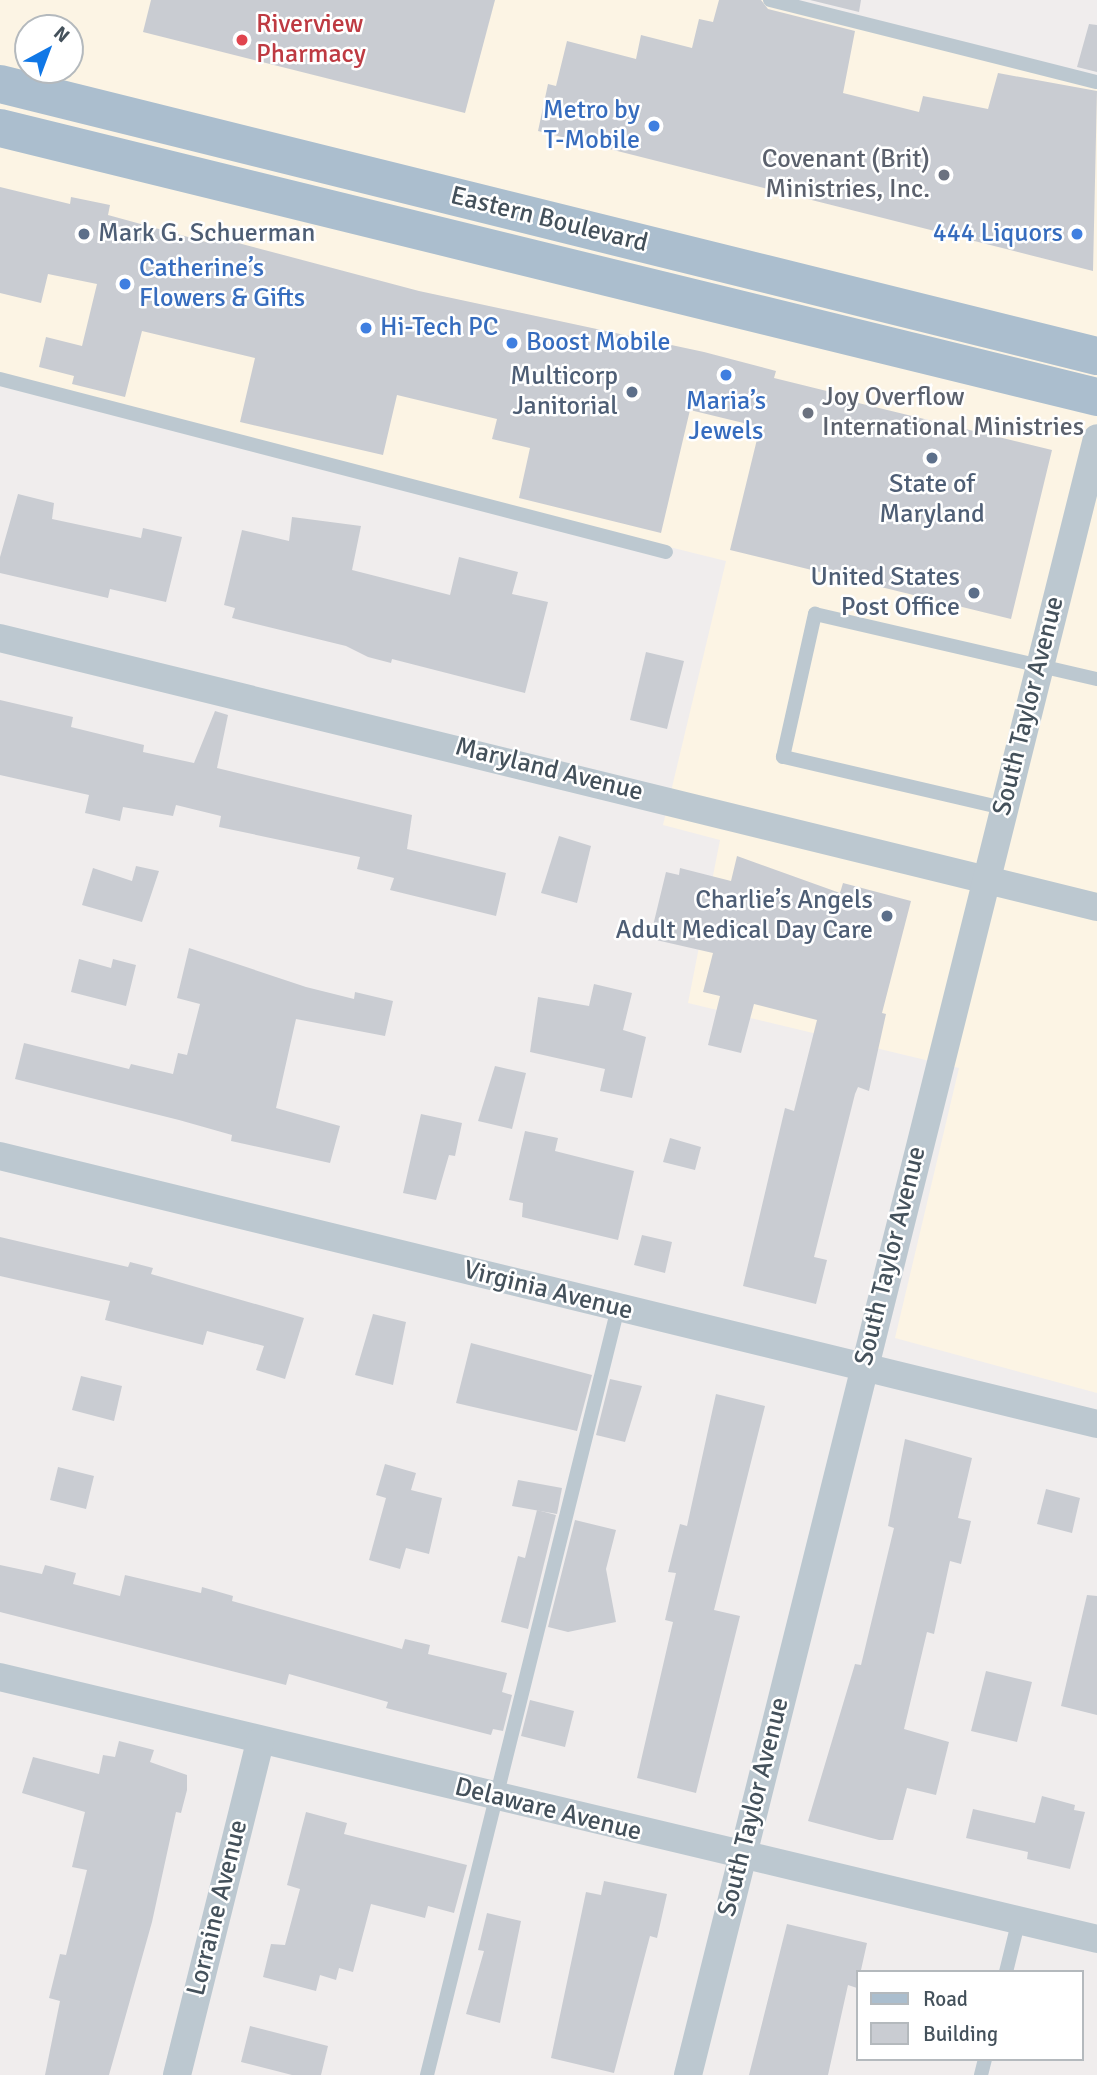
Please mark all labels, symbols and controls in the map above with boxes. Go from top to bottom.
place label: Riverview Pharmacy [256,9,366,70]
north arrow [14,14,84,84]
text: N [49,21,74,48]
marker: Riverview Pharmacy [234,32,250,48]
place label: Metro by T-Mobile [543,95,640,156]
marker: Metro by T-Mobile [646,118,662,134]
place label: Covenant (Brit) Ministries, Inc. [762,144,930,206]
marker: Covenant (Brit) Ministries, Inc. [936,167,952,183]
street label: Eastern Boulevard [447,180,651,260]
place label: Mark G. Schuerman [98,218,315,250]
place label: 444 Liquors [933,218,1063,250]
marker: Mark G. Schuerman [76,226,92,242]
marker: 444 Liquors [1069,226,1085,242]
place label: Catherine’s Flowers & Gifts [139,253,305,314]
marker: Catherine’s Flowers & Gifts [117,276,133,292]
place label: Hi-Tech PC [380,312,499,344]
marker: Hi-Tech PC [358,320,374,336]
place label: Boost Mobile [526,327,671,359]
marker: Boost Mobile [504,335,520,351]
place label: Multicorp Janitorial [510,361,618,422]
marker: Maria’s Jewels [718,367,734,383]
place label: Joy Overflow International Ministries [822,382,1084,444]
marker: Multicorp Janitorial [624,384,640,400]
place label: Maria’s Jewels [686,386,766,448]
marker: Joy Overflow International Ministries [800,405,816,421]
marker: State of Maryland [924,450,940,466]
place label: State of Maryland [879,469,985,530]
place label: United States Post Office [810,562,960,624]
marker: United States Post Office [966,585,982,601]
street label: South Taylor Avenue [987,593,1071,819]
street label: Maryland Avenue [452,732,646,808]
place label: Charlie’s Angels Adult Medical Day Care [616,885,873,946]
marker: Charlie’s Angels Adult Medical Day Care [879,908,895,924]
street label: South Taylor Avenue [849,1143,933,1369]
street label: Virginia Avenue [460,1255,636,1327]
street label: South Taylor Avenue [712,1694,796,1920]
street label: Delaware Avenue [451,1772,645,1848]
street label: Lorraine Avenue [181,1817,255,1999]
legend [856,1970,1083,2061]
text: Road [923,1986,968,2012]
text: Building [923,2021,998,2047]

